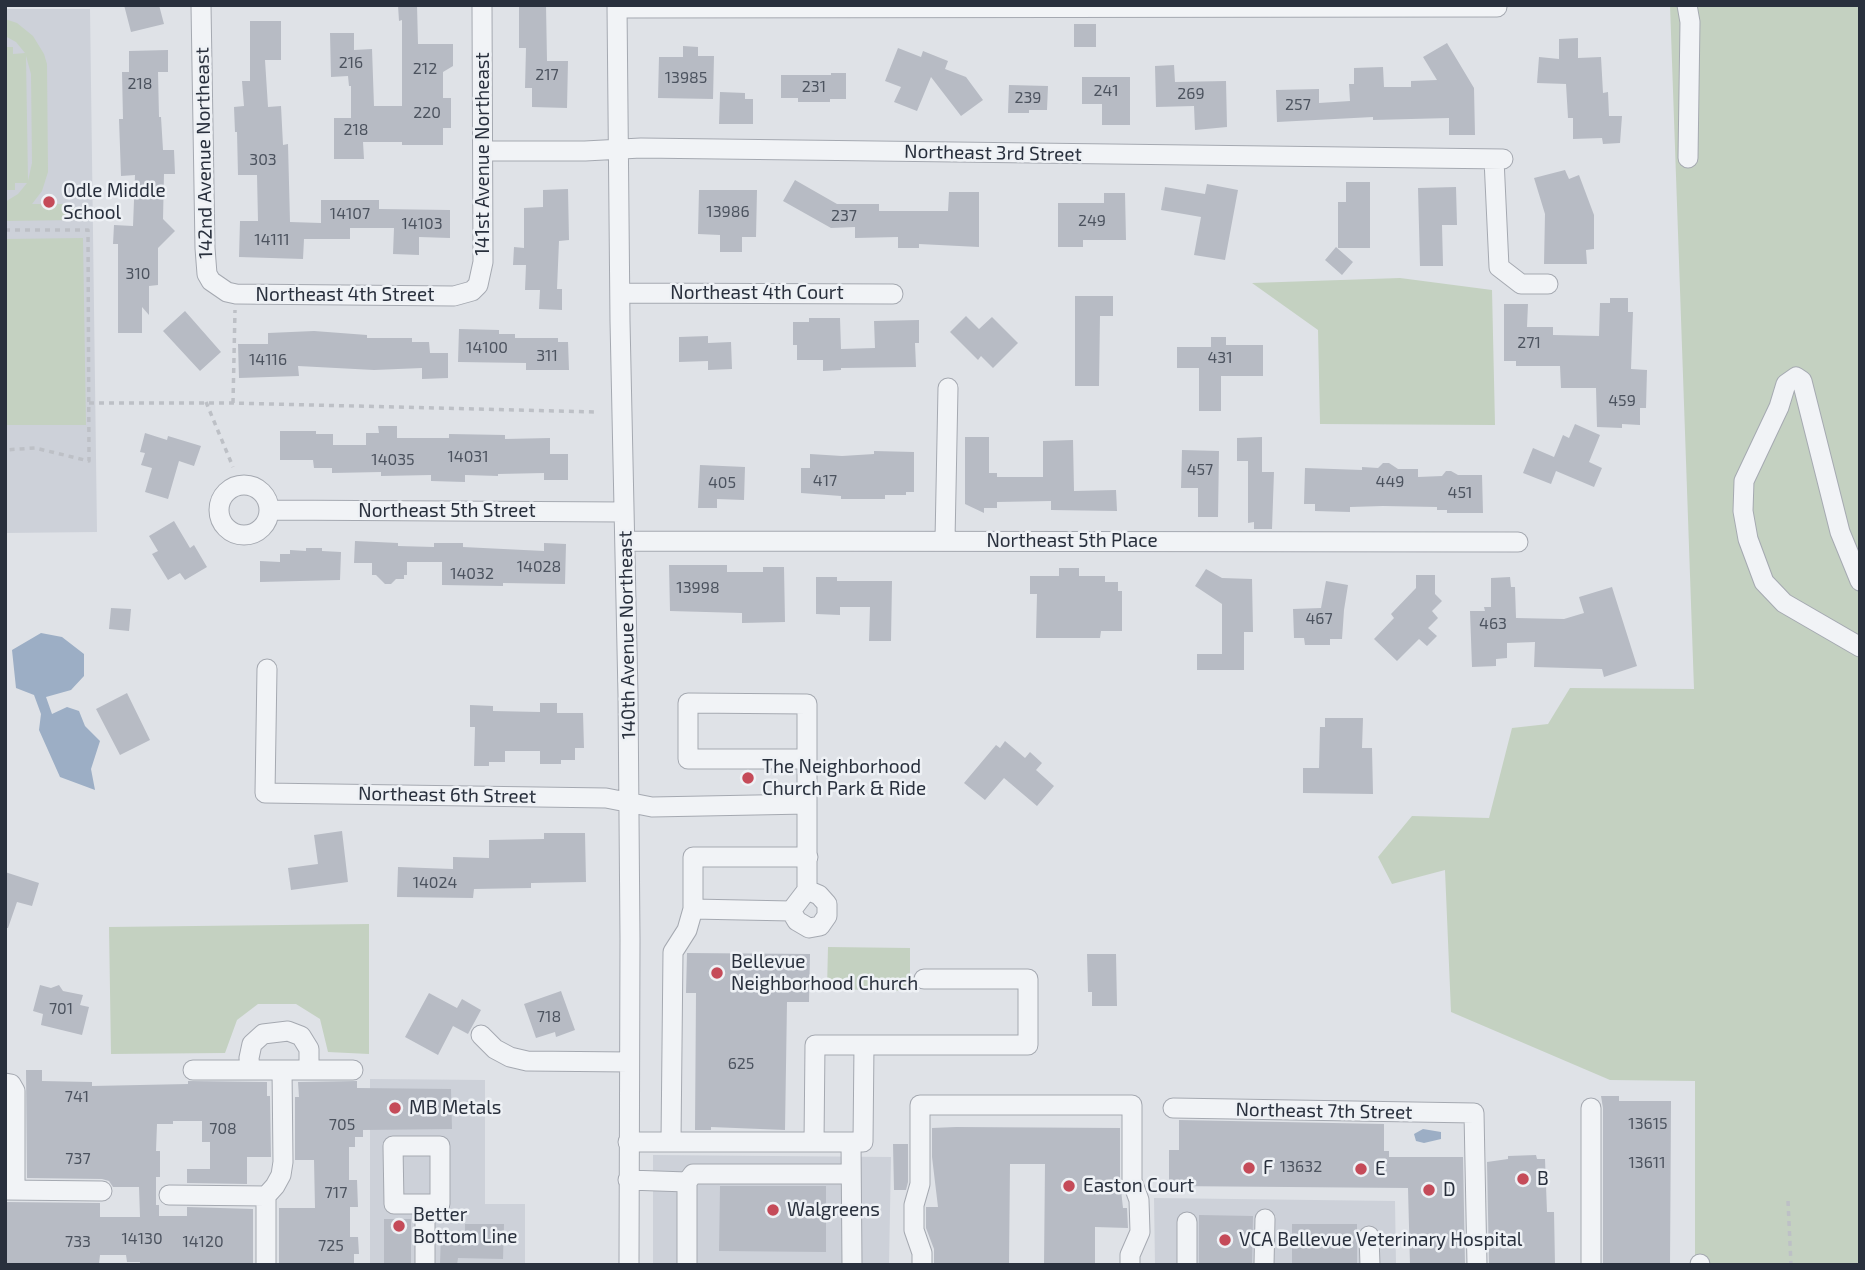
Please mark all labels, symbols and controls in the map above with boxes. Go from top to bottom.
street label: 142nd Avenue Northeast [191,47,217,259]
street label: 141st Avenue Northeast [472,52,494,256]
house number: 216 [339,53,363,73]
house number: 212 [413,59,437,79]
house number: 217 [535,65,559,85]
house number: 13985 [665,68,707,88]
house number: 218 [127,74,153,94]
house number: 231 [802,77,826,97]
house number: 241 [1093,81,1119,101]
house number: 269 [1177,84,1205,104]
house number: 239 [1014,88,1042,108]
house number: 257 [1285,95,1311,115]
house number: 220 [413,103,441,123]
house number: 218 [343,120,369,140]
street label: Northeast 3rd Street [904,140,1082,166]
house number: 303 [249,150,277,170]
place label: Odle Middle School [63,180,166,224]
marker: Odle Middle School [41,194,57,210]
house number: 13986 [706,202,750,222]
house number: 14107 [330,204,370,224]
house number: 237 [831,206,857,226]
house number: 249 [1078,211,1106,231]
house number: 14103 [401,214,443,234]
house number: 14111 [254,230,290,250]
house number: 310 [126,264,150,284]
street label: Northeast 4th Court [670,282,844,304]
street label: Northeast 4th Street [256,284,434,306]
house number: 271 [1517,333,1541,353]
house number: 14100 [466,338,508,358]
house number: 311 [536,346,558,366]
house number: 431 [1207,348,1233,368]
house number: 14116 [249,350,287,370]
house number: 459 [1608,391,1636,411]
house number: 14031 [447,447,489,467]
house number: 14035 [371,450,415,470]
house number: 457 [1187,460,1213,480]
house number: 417 [813,471,837,491]
house number: 449 [1376,472,1404,492]
house number: 405 [708,473,736,493]
house number: 451 [1448,483,1472,503]
street label: Northeast 5th Street [358,500,536,522]
street label: 140th Avenue Northeast [614,530,640,740]
street label: Northeast 5th Place [986,530,1158,552]
house number: 14028 [517,557,561,577]
house number: 14032 [450,564,494,584]
house number: 13998 [676,578,720,598]
house number: 467 [1305,609,1333,629]
house number: 463 [1479,614,1507,634]
place label: The Neighborhood Church Park & Ride [762,756,926,800]
marker: The Neighborhood Church Park & Ride [740,770,756,786]
street label: Northeast 6th Street [358,782,536,808]
house number: 14024 [413,873,457,893]
place label: Bellevue Neighborhood Church [731,951,918,995]
marker: Bellevue Neighborhood Church [709,965,725,981]
house number: 701 [49,999,73,1019]
house number: 718 [537,1007,561,1027]
house number: 625 [728,1054,754,1074]
house number: 741 [65,1087,89,1107]
place label: MB Metals [409,1097,502,1119]
street label: Northeast 7th Street [1235,1098,1413,1124]
marker: MB Metals [387,1100,403,1116]
house number: 13615 [1628,1114,1668,1134]
house number: 705 [329,1115,355,1135]
house number: 708 [209,1119,237,1139]
house number: 737 [65,1149,91,1169]
house number: 13611 [1628,1153,1666,1173]
place label: F [1263,1157,1273,1179]
house number: 13632 [1280,1157,1322,1177]
place label: E [1375,1158,1386,1180]
marker: F [1241,1160,1257,1176]
marker: E [1353,1161,1369,1177]
place label: B [1537,1168,1549,1190]
marker: B [1515,1171,1531,1187]
place label: Easton Court [1083,1175,1194,1197]
marker: Easton Court [1061,1178,1077,1194]
place label: D [1443,1179,1456,1201]
marker: D [1421,1182,1437,1198]
house number: 717 [325,1183,347,1203]
place label: Walgreens [787,1199,880,1221]
marker: Walgreens [765,1202,781,1218]
place label: Better Bottom Line [413,1204,517,1248]
marker: Better Bottom Line [391,1218,407,1234]
house number: 14130 [121,1229,163,1249]
place label: VCA Bellevue Veterinary Hospital [1239,1229,1522,1251]
house number: 733 [65,1232,91,1252]
house number: 14120 [182,1232,224,1252]
marker: VCA Bellevue Veterinary Hospital [1217,1232,1233,1248]
house number: 725 [318,1236,344,1256]

